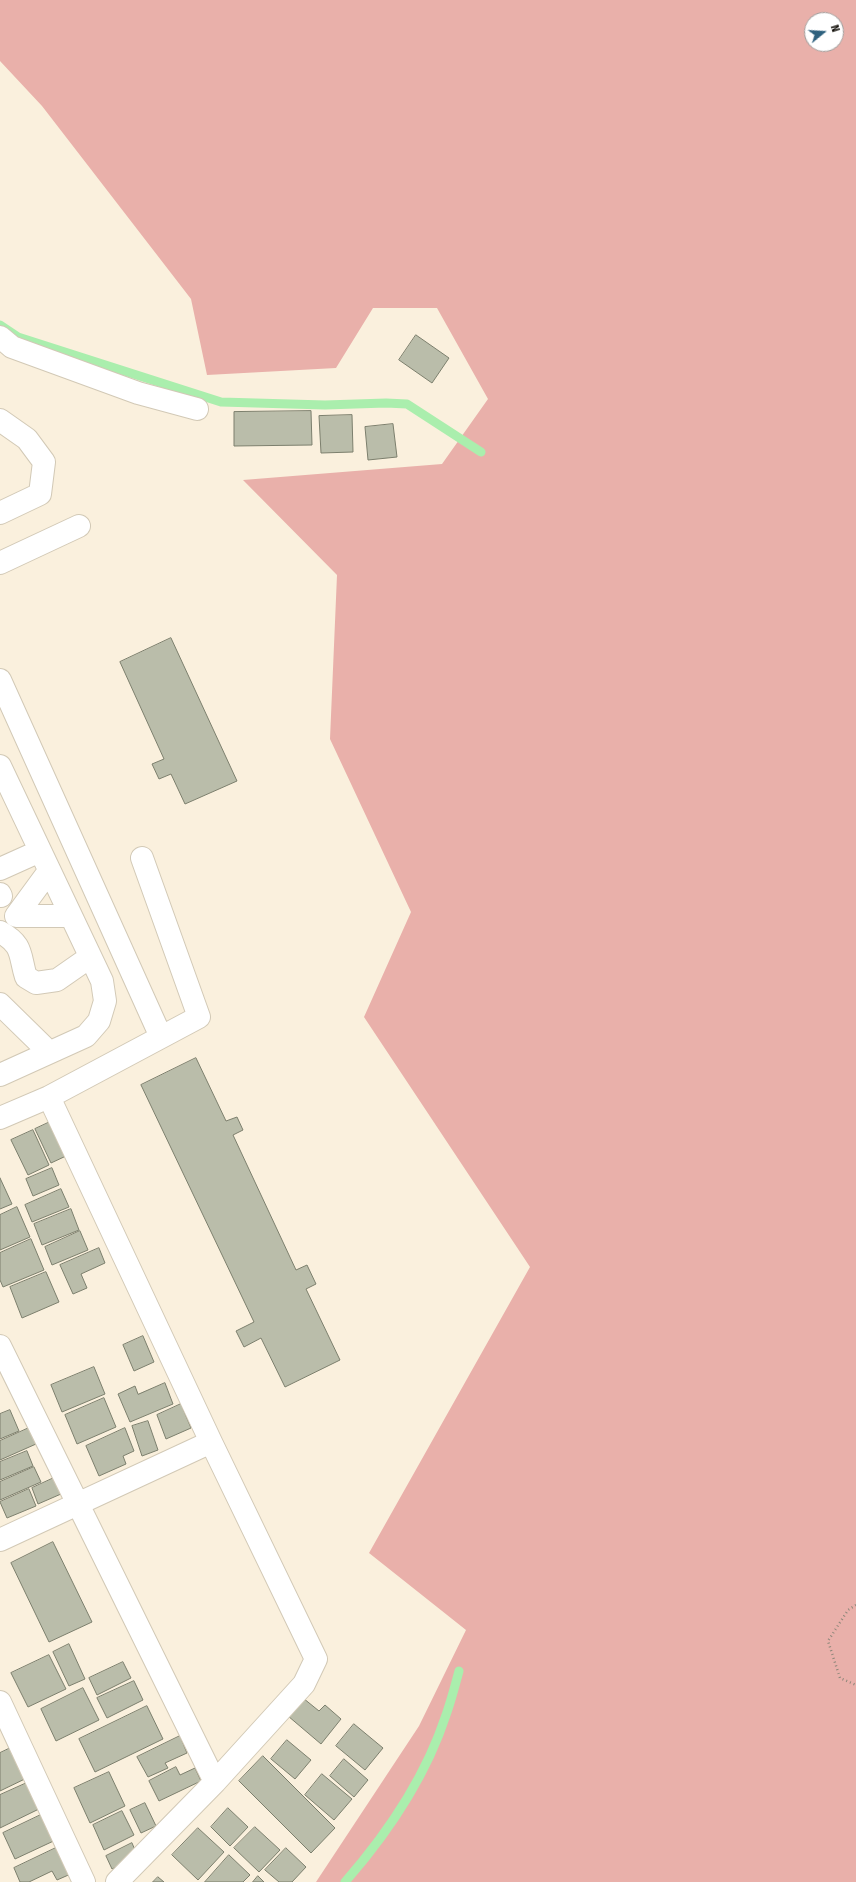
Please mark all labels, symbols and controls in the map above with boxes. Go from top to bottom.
north arrow [804,12,844,52]
text: N [828,23,842,34]

